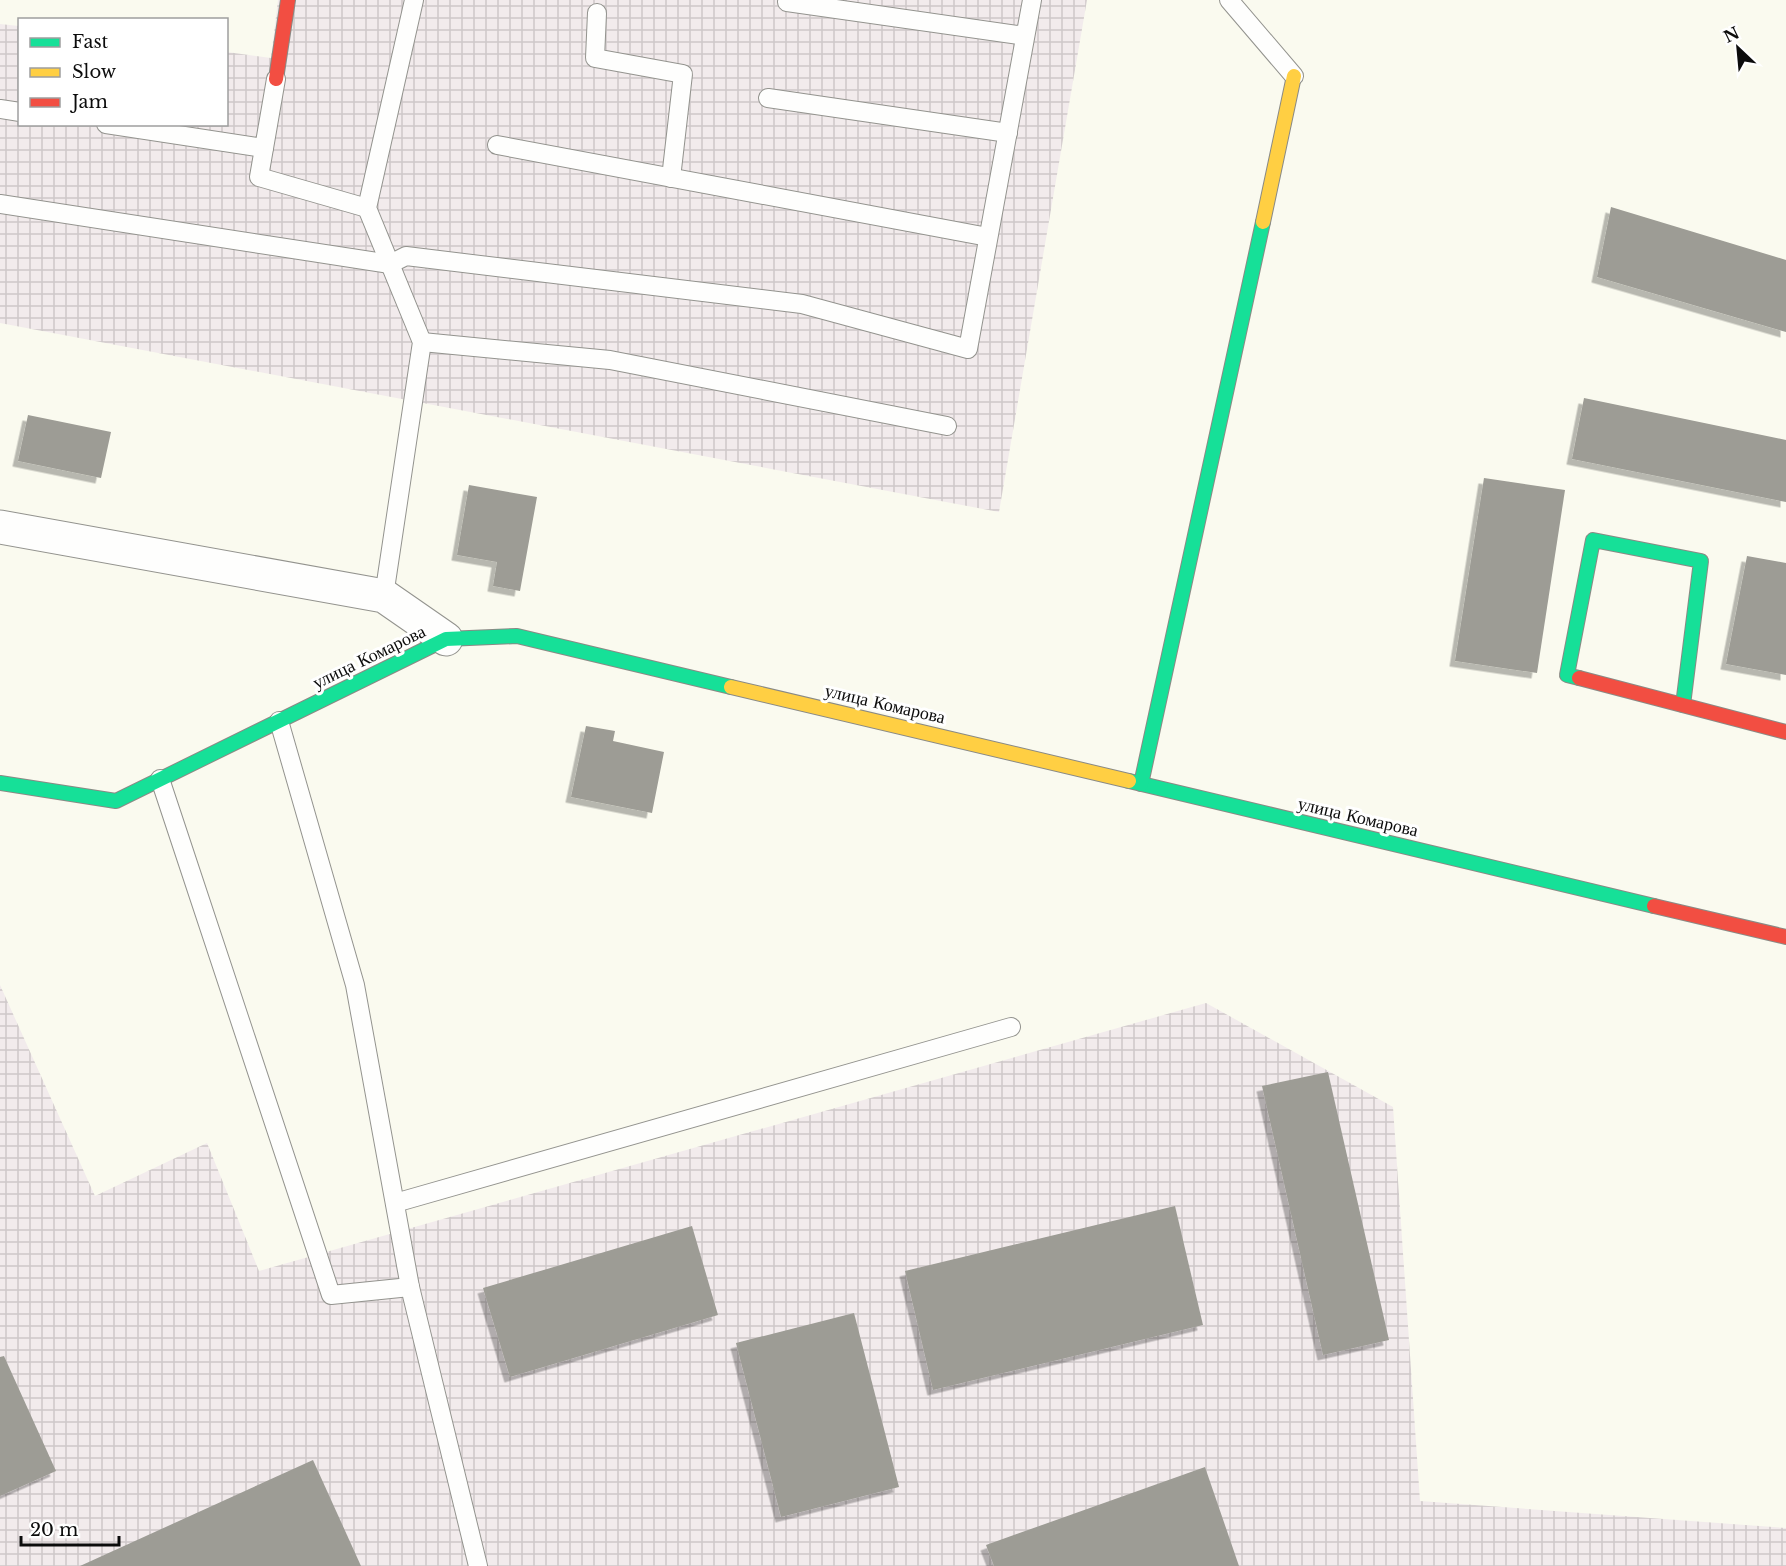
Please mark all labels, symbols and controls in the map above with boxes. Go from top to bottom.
legend [18,18,228,126]
north arrow [1708,18,1768,78]
text: N [1720,22,1743,47]
text: Fast [72,31,109,53]
text: Slow [72,61,117,83]
text: Jam [70,91,108,113]
street label: улица Комарова [309,620,429,694]
street label: улица Комарова [823,679,947,729]
street label: улица Комарова [1296,792,1420,842]
scale bar [21,1509,118,1547]
text: 20 m [30,1519,78,1541]

